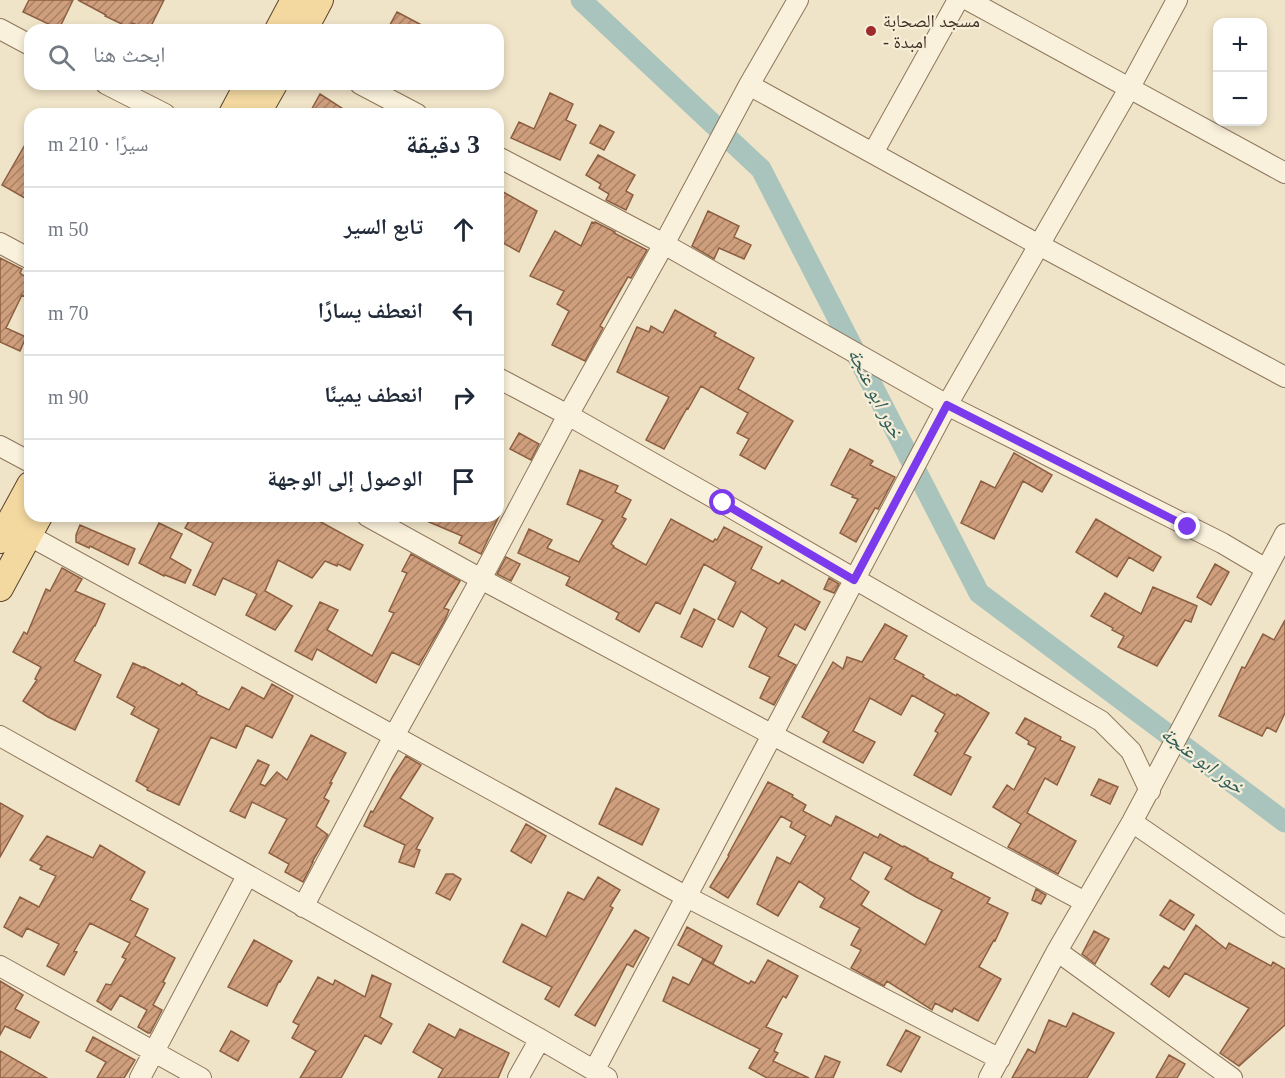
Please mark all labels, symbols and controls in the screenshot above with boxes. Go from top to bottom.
place label: مسجد الصحابة - امبدة [883,11,980,53]
map controls [1213,18,1267,126]
button: + [1213,18,1267,72]
search box [24,24,504,90]
marker: مسجد الصحابة - امبدة [864,24,878,38]
icon: search [45,41,78,74]
text: ابحث هنا [93,42,166,67]
button: − [1213,72,1267,126]
text: 3 دقيقة [406,130,480,159]
text: سيرًا · 210 m [48,133,148,155]
icon: ahead [447,213,480,246]
text: تابع السير [344,214,423,239]
text: 50 m [48,218,89,240]
icon: left [447,297,480,330]
text: انعطف يسارًا [318,298,423,323]
text: 70 m [48,302,89,324]
water label: خور ابو عنجة [843,344,908,442]
icon: right [447,381,480,414]
text: انعطف يمينًا [324,382,423,407]
text: 90 m [48,386,89,408]
icon: arrive [447,465,480,498]
text: الوصول إلى الوجهة [267,466,423,491]
route start [709,489,735,515]
route end [1174,513,1200,539]
water label: خور ابو عنجة [1157,722,1249,799]

